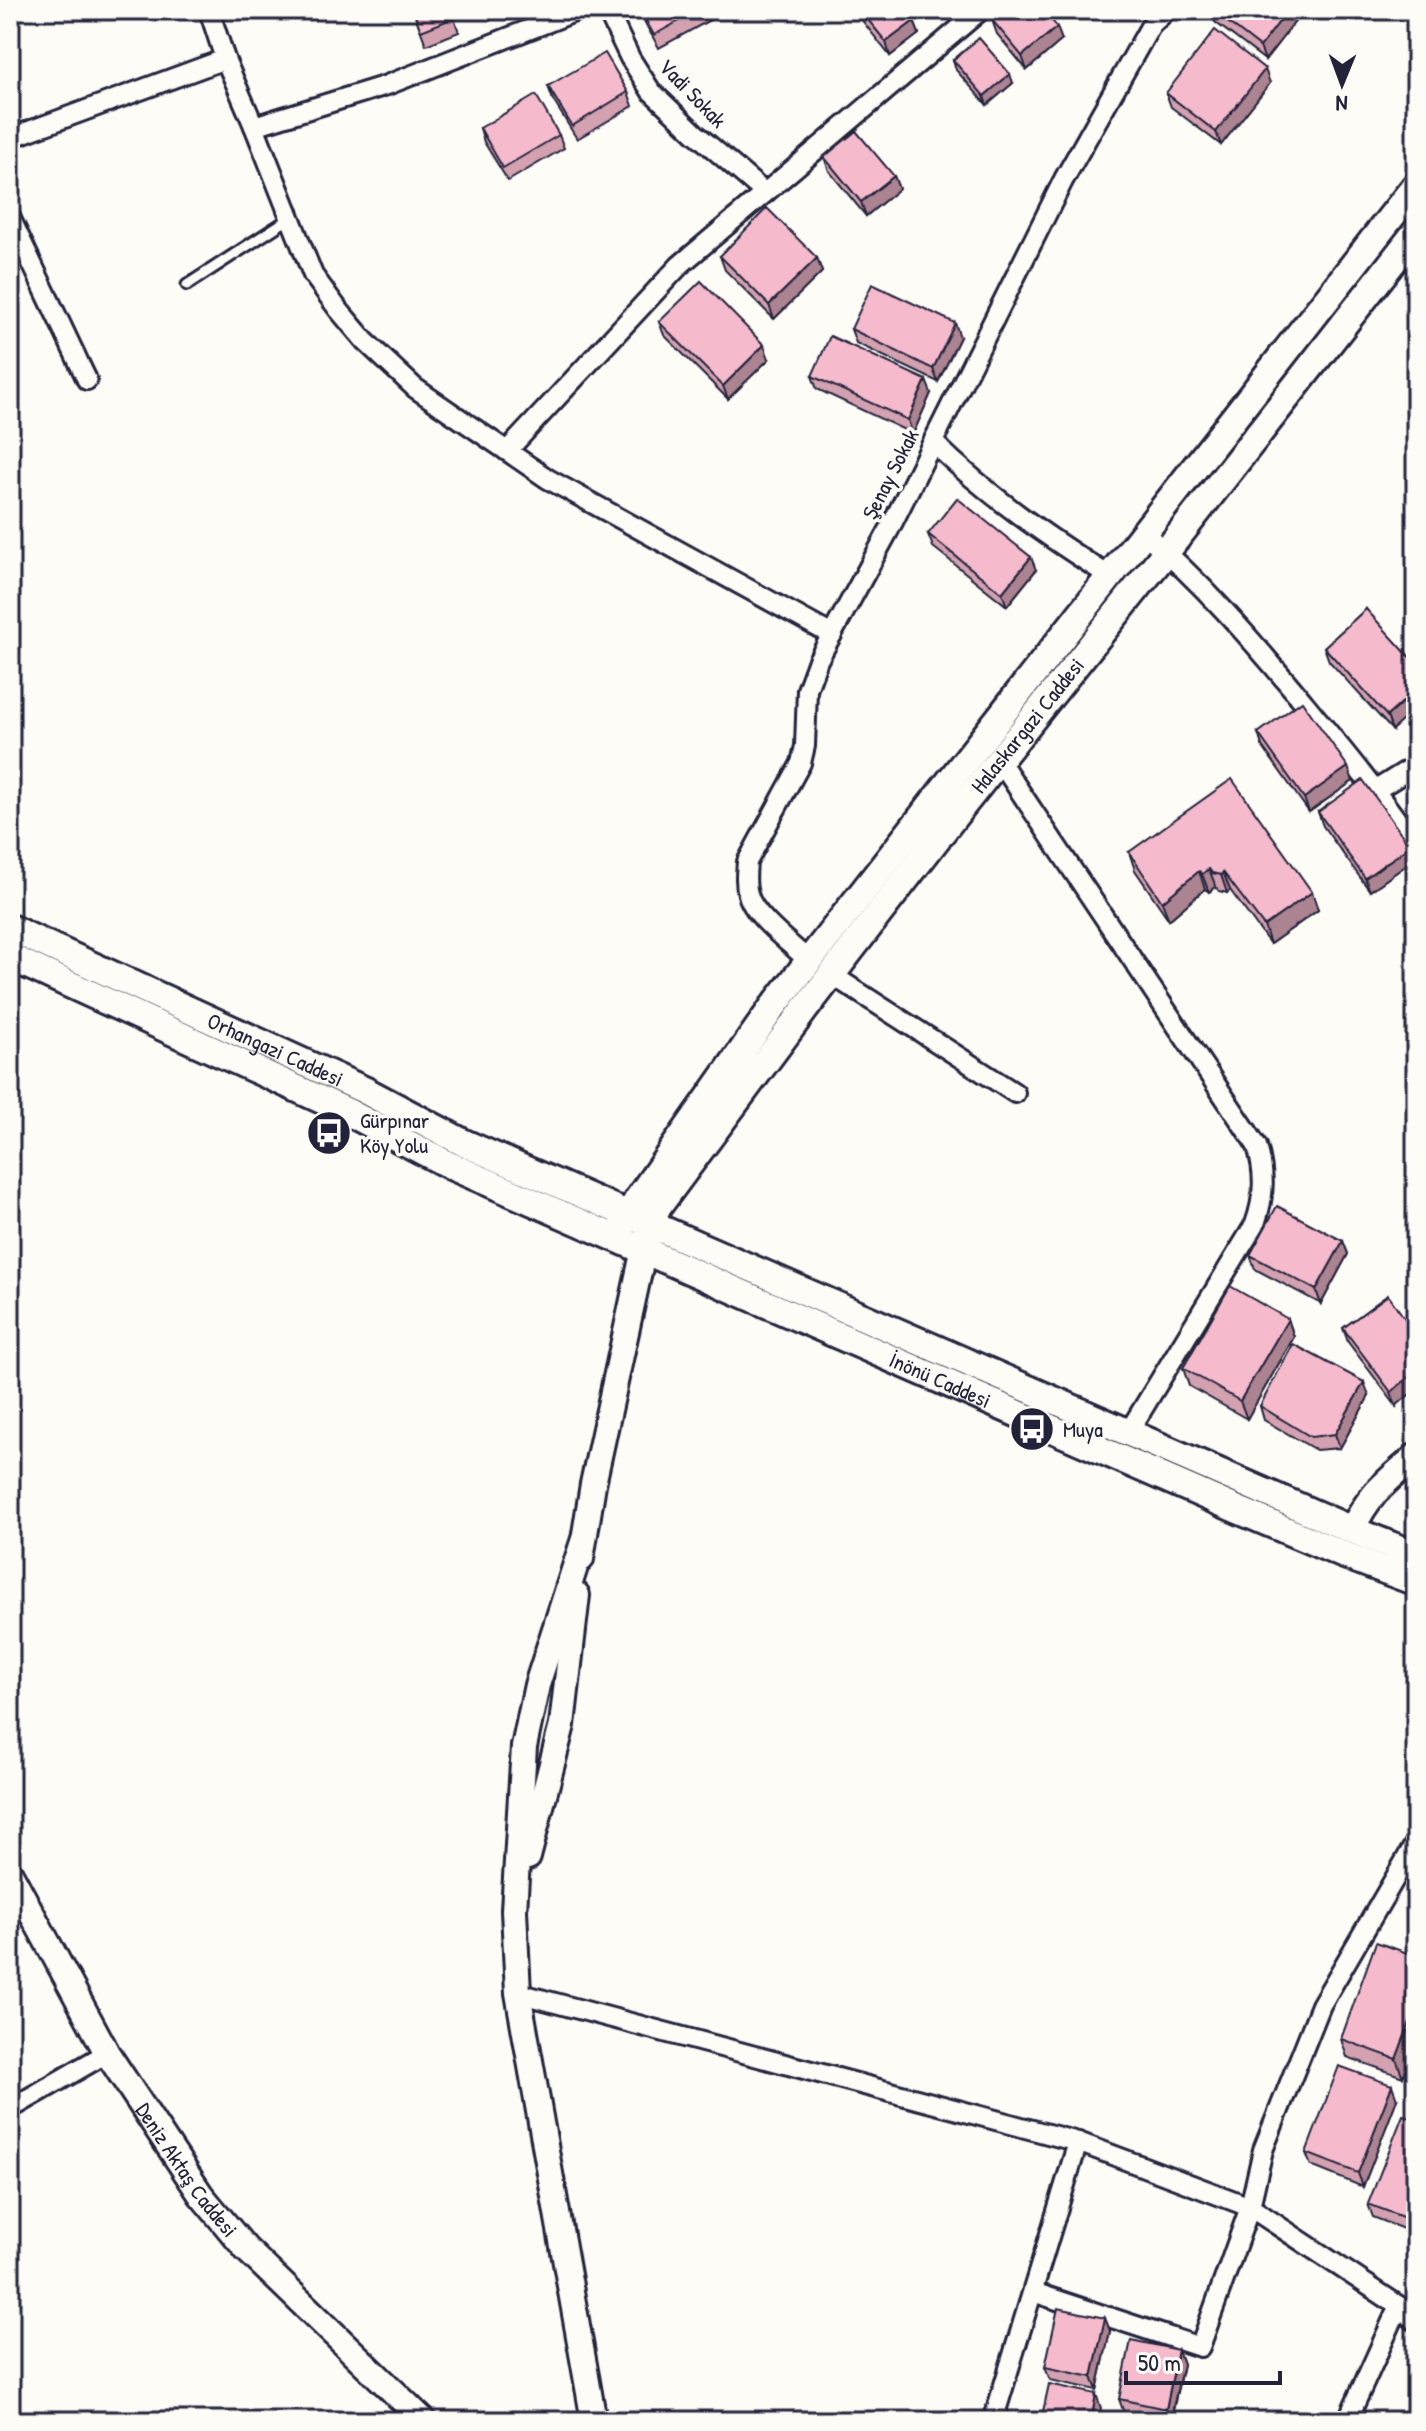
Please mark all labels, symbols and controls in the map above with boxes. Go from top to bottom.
north arrow [1302,44,1382,124]
street label: Vadi Sokak [653,52,733,134]
text: N [1335,89,1348,119]
street label: Şenay Sokak [854,424,926,524]
street label: Halaskargazi Caddesi [963,651,1091,799]
street label: Orhangazi Caddesi [203,1005,348,1094]
place label: Gürpınar Köy Yolu [360,1105,430,1160]
bus stop icon: Gürpınar Köy Yolu [305,1109,353,1157]
street label: İnönü Caddesi [885,1344,996,1415]
bus stop icon: Muya [1008,1405,1056,1453]
place label: Muya [1063,1414,1103,1444]
street label: Deniz Aktaş Caddesi [129,2097,245,2243]
scale bar [1126,2335,1280,2385]
text: 50 m [1138,2346,1181,2378]

